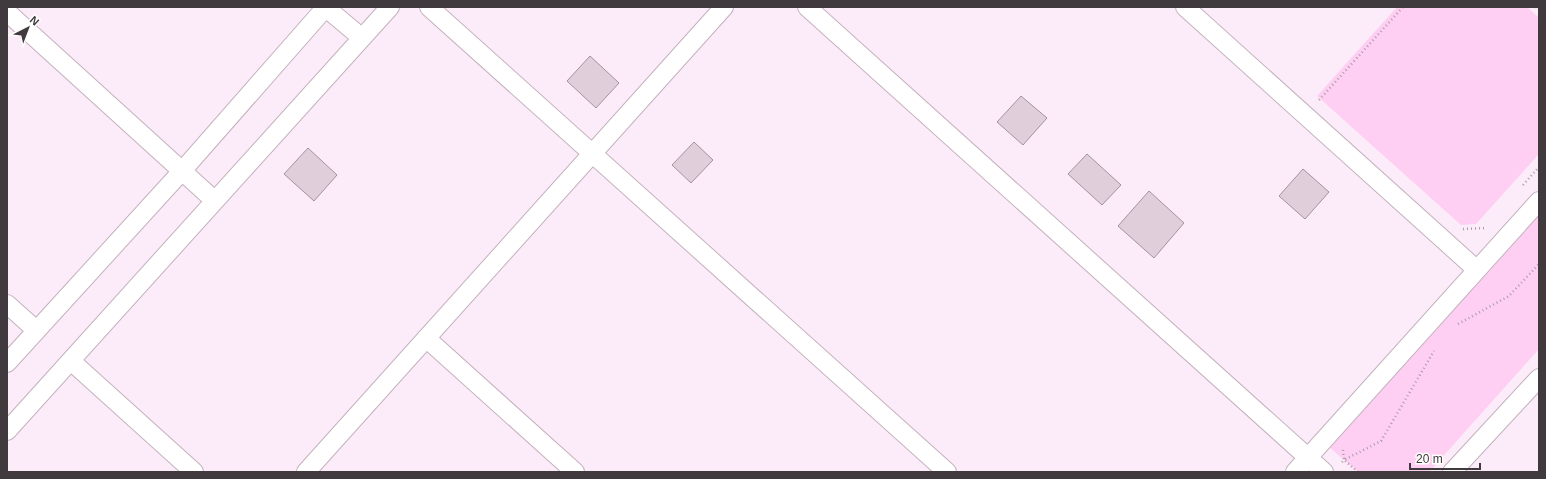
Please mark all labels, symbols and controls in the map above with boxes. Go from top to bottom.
north arrow [8,8,48,48]
text: N [28,13,42,28]
scale bar [1410,445,1480,471]
text: 20 m [1416,452,1443,466]

